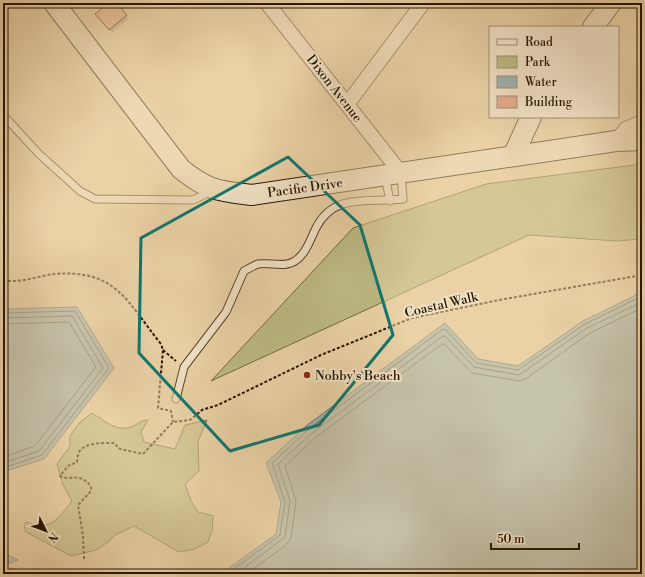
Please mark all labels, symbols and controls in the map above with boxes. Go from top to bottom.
legend [489,26,619,118]
text: Road [525,35,553,50]
street label: Dixon Avenue [303,52,366,126]
text: Park [525,55,551,70]
text: Water [524,75,557,90]
text: Building [524,95,573,110]
street label: Pacific Drive [266,175,344,201]
street label: Coastal Walk [403,289,481,321]
place label: Nobby's Beach [315,368,401,384]
marker: Nobby's Beach [302,370,312,380]
north arrow [26,511,66,551]
scale bar [491,525,579,551]
text: N [44,529,61,545]
text: 50 m [497,532,525,547]

